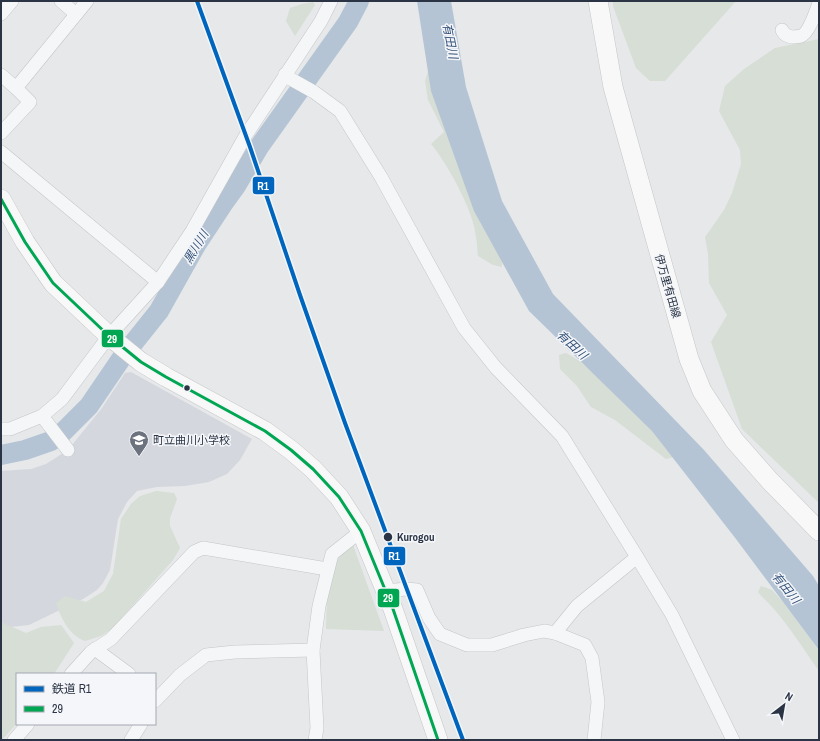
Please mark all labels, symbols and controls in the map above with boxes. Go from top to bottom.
water label: 有田川 [439,22,462,62]
line badge: R1 [252,176,275,195]
text: R1 [257,179,269,193]
water label: 黒川川 [180,226,213,267]
street label: 伊万里有田線 [652,252,684,320]
water label: 有田川 [553,327,592,364]
line badge: 29 [101,329,124,348]
text: 29 [107,332,117,346]
unlabelled marker [182,383,192,393]
school or university icon: 町立曲川小学校 [128,429,150,457]
place label: 町立曲川小学校 [153,433,230,447]
place label: Kurogou [397,530,435,544]
marker: Kurogou [382,531,394,543]
line badge: R1 [383,546,406,566]
text: R1 [388,549,400,563]
water label: 有田川 [768,569,805,609]
line badge: 29 [377,588,400,608]
text: 29 [383,591,393,605]
legend [16,673,156,725]
text: 鉄道 R1 [52,681,92,697]
north arrow [764,685,804,725]
text: N [783,689,796,704]
text: 29 [52,701,63,717]

